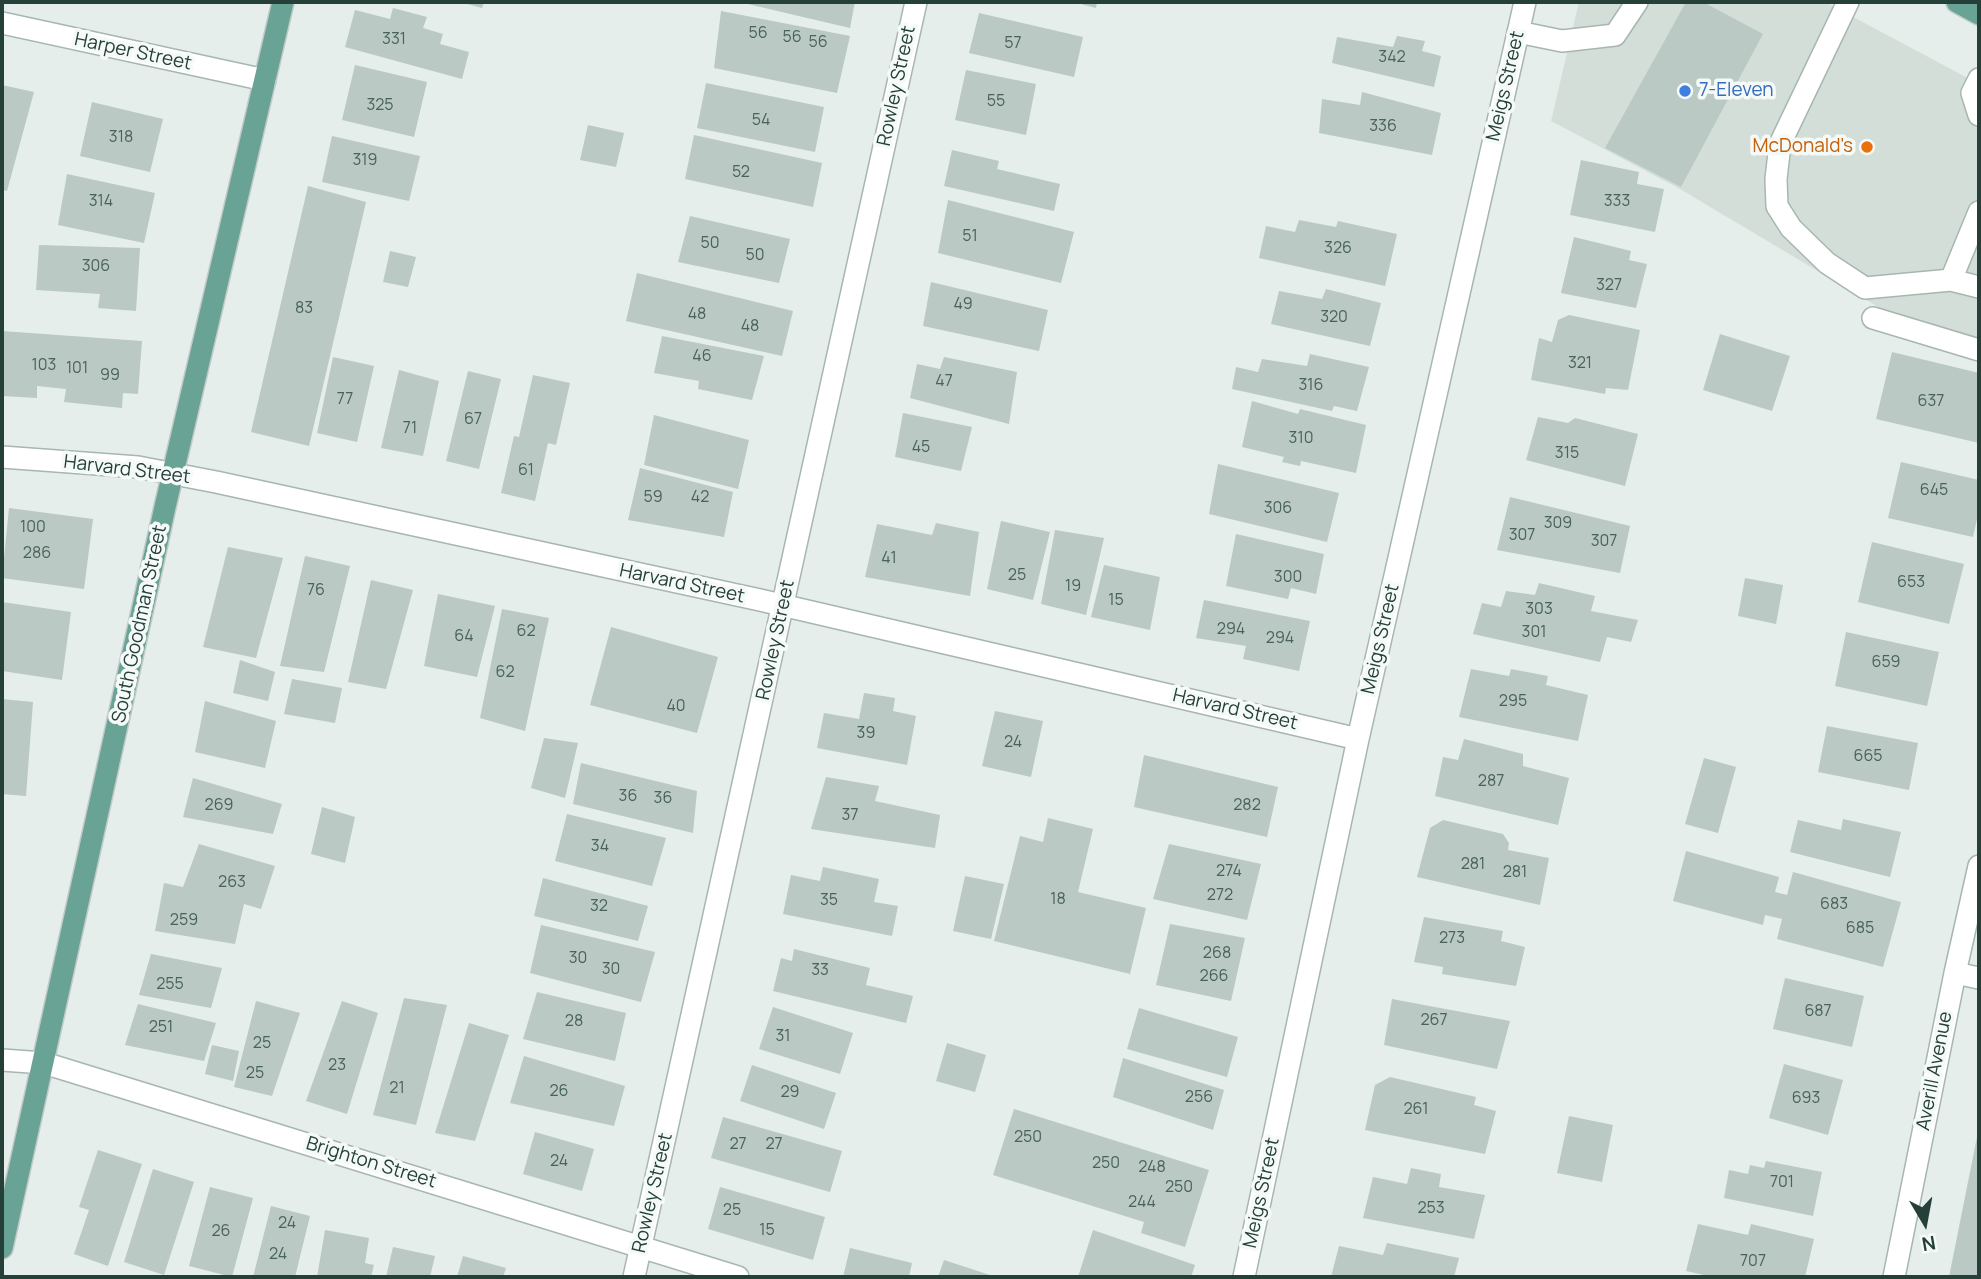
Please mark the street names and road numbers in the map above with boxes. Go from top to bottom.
street label: Rowley Street [873,24,921,148]
street label: Harper Street [72,28,194,76]
street label: Meigs Street [1482,29,1530,143]
street label: Harvard Street [62,451,192,489]
street label: South Goodman Street [108,523,172,725]
street label: Harvard Street [617,560,747,608]
street label: Rowley Street [752,578,800,702]
street label: Meigs Street [1357,582,1405,696]
street label: Harvard Street [1170,685,1300,735]
street label: Averill Avenue [1912,1010,1958,1132]
street label: Rowley Street [628,1131,678,1255]
street label: Brighton Street [303,1132,439,1194]
street label: Meigs Street [1239,1136,1285,1250]

